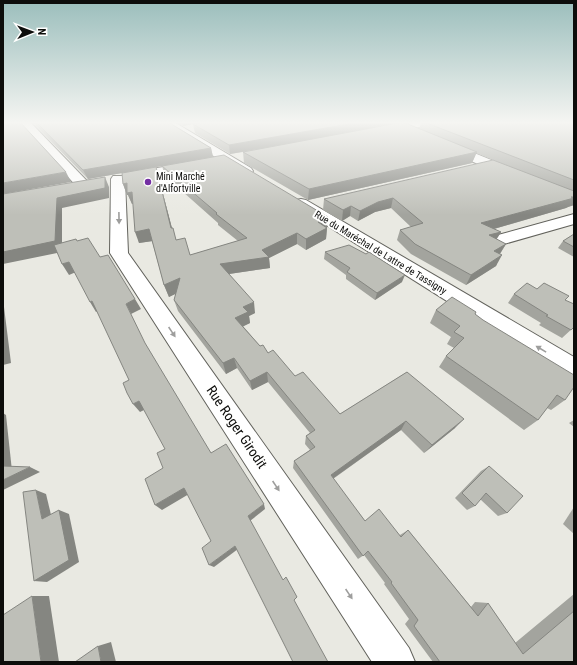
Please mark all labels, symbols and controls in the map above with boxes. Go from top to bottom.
north arrow [12,12,52,52]
text: N [35,28,48,36]
place label: Mini Marché d'Alfortville [156,171,205,194]
marker: Mini Marché d'Alfortville [143,177,153,187]
street label: Rue du Maréchal de Lattre de Tassigny [313,209,449,296]
one-way arrow [115,212,122,224]
one-way arrow [169,326,176,338]
one-way arrow [536,345,546,353]
street label: Rue Roger Girodit [203,383,271,471]
one-way arrow [273,480,280,492]
one-way arrow [345,589,353,599]

